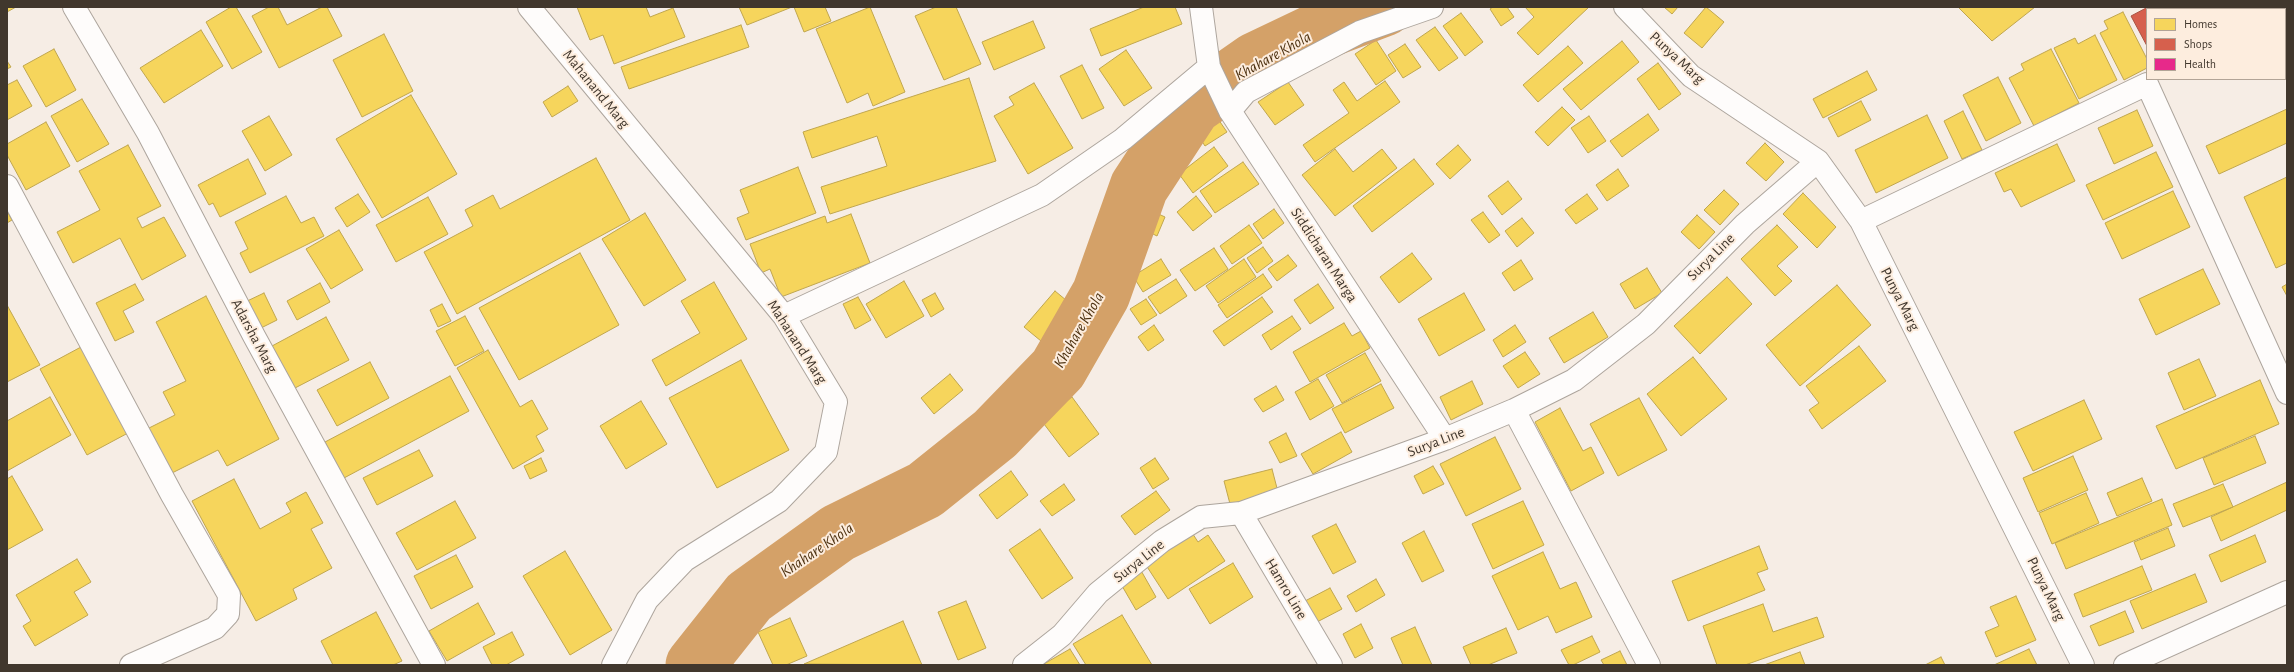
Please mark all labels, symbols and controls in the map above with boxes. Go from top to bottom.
legend [2146,8,2286,80]
text: Homes [2184,18,2217,30]
water label: Khahare Khola [1231,27,1315,85]
street label: Punya Marg [1646,28,1708,88]
text: Shops [2184,38,2212,50]
street label: Mahanand Marg [559,46,633,132]
text: Health [2184,58,2216,70]
street label: Siddicharan Marga [1287,204,1361,306]
street label: Surya Line [1684,230,1738,284]
street label: Punya Marg [1876,264,1924,334]
water label: Khahare Khola [1050,289,1108,371]
street label: Adarsha Marg [227,296,281,376]
street label: Mahanand Marg [763,297,831,387]
street label: Surya Line [1405,423,1467,461]
water label: Khahare Khola [777,518,857,582]
street label: Surya Line [1110,536,1168,586]
street label: Punya Marg [2023,554,2069,624]
street label: Hamro Line [1261,555,1311,623]

